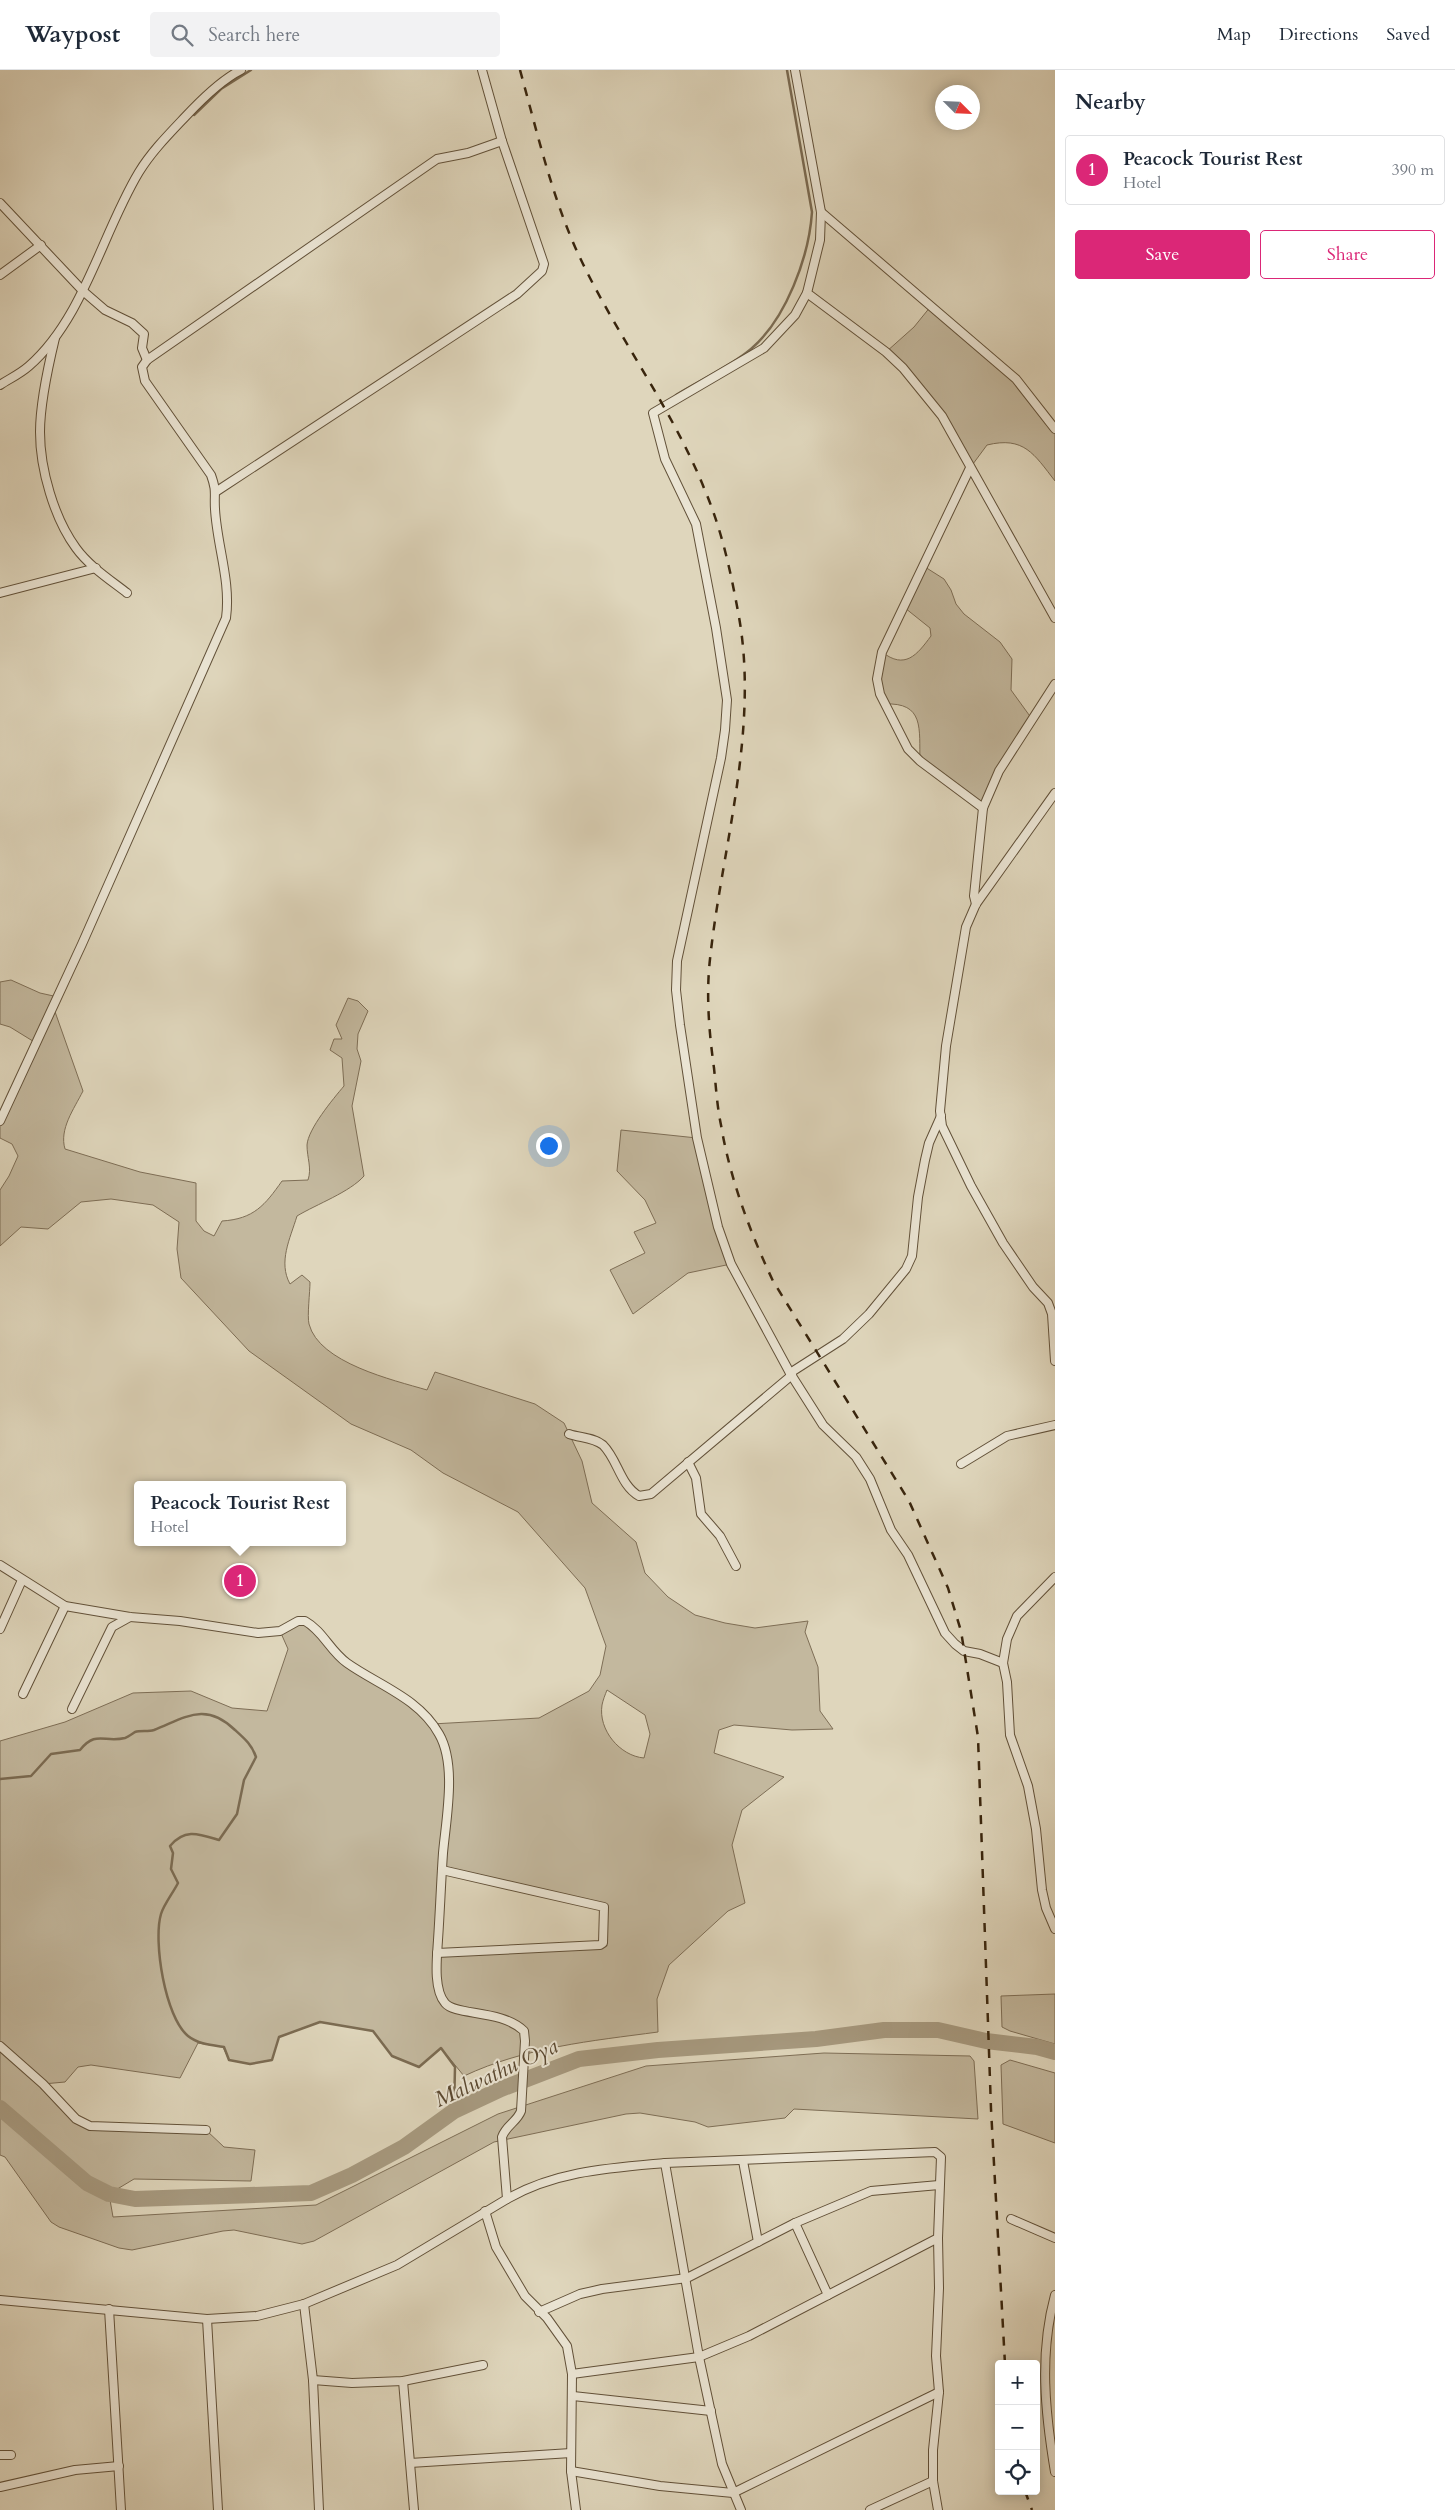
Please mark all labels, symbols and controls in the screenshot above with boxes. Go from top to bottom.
search box [150,12,500,57]
text: Waypost [25,18,120,51]
icon: search [168,21,196,49]
text: Search here [208,22,300,48]
text: Map [1217,22,1251,47]
text: Directions [1279,22,1358,47]
text: Saved [1386,22,1430,47]
north arrow [935,85,980,130]
text: Nearby [1075,88,1146,117]
text: Peacock Tourist Rest [1123,146,1302,172]
text: 1 [1088,159,1096,181]
text: 390 m [1392,159,1434,181]
text: Hotel [1123,172,1161,194]
button: Save [1075,230,1250,279]
button: Share [1260,230,1435,279]
your location [536,1133,562,1159]
popup [134,1481,346,1546]
text: Peacock Tourist Rest [150,1490,330,1516]
text: Hotel [150,1516,189,1538]
pin: 1 [224,1562,256,1600]
water label: Malwathu Oya [429,2031,563,2115]
map controls [995,2360,1040,2495]
button: + [995,2360,1040,2405]
button: − [995,2405,1040,2450]
button: locate [995,2450,1040,2495]

